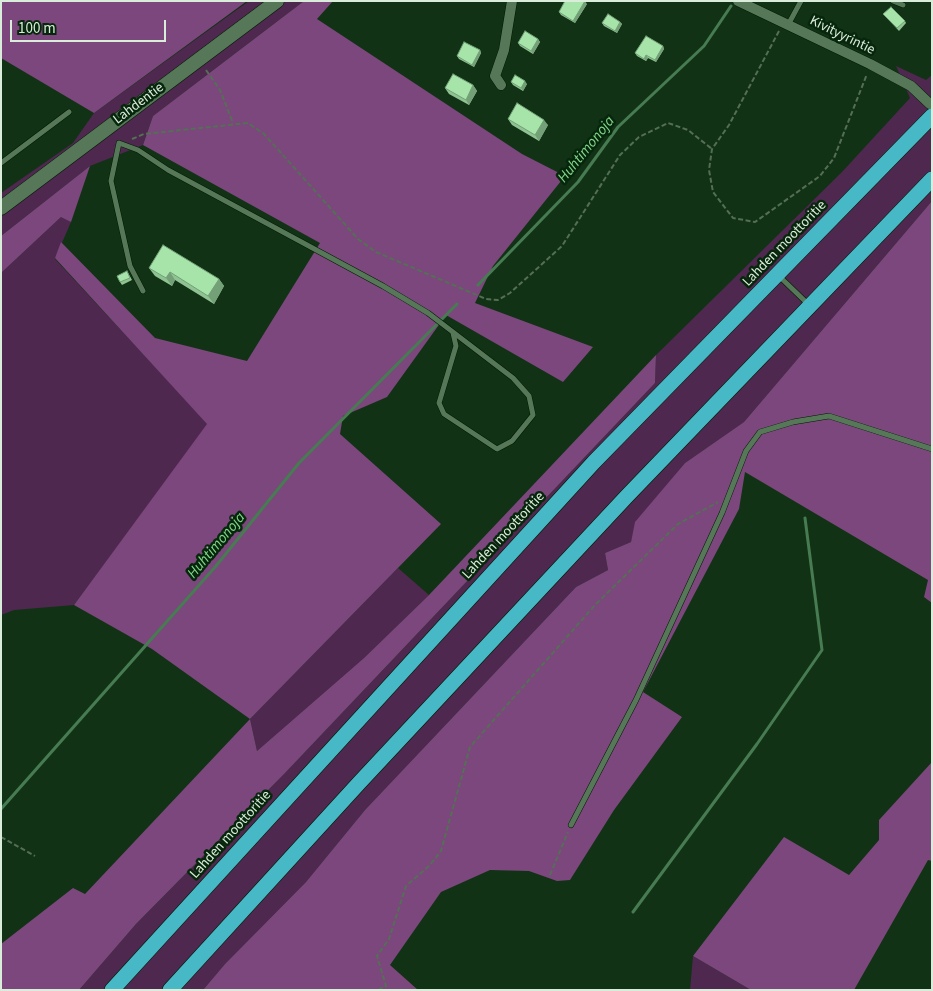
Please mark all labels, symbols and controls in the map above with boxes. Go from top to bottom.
scale bar [12,10,169,42]
street label: Kivityyrintie [807,13,877,59]
text: 100 m [18,18,56,39]
street label: Lahdentie [110,80,168,128]
water label: Huhtimonoja [555,113,619,187]
street label: Lahden moottoritie [740,197,830,291]
street label: Lahden moottoritie [459,489,549,583]
water label: Huhtimonoja [184,509,250,583]
street label: Lahden moottoritie [187,787,275,883]

